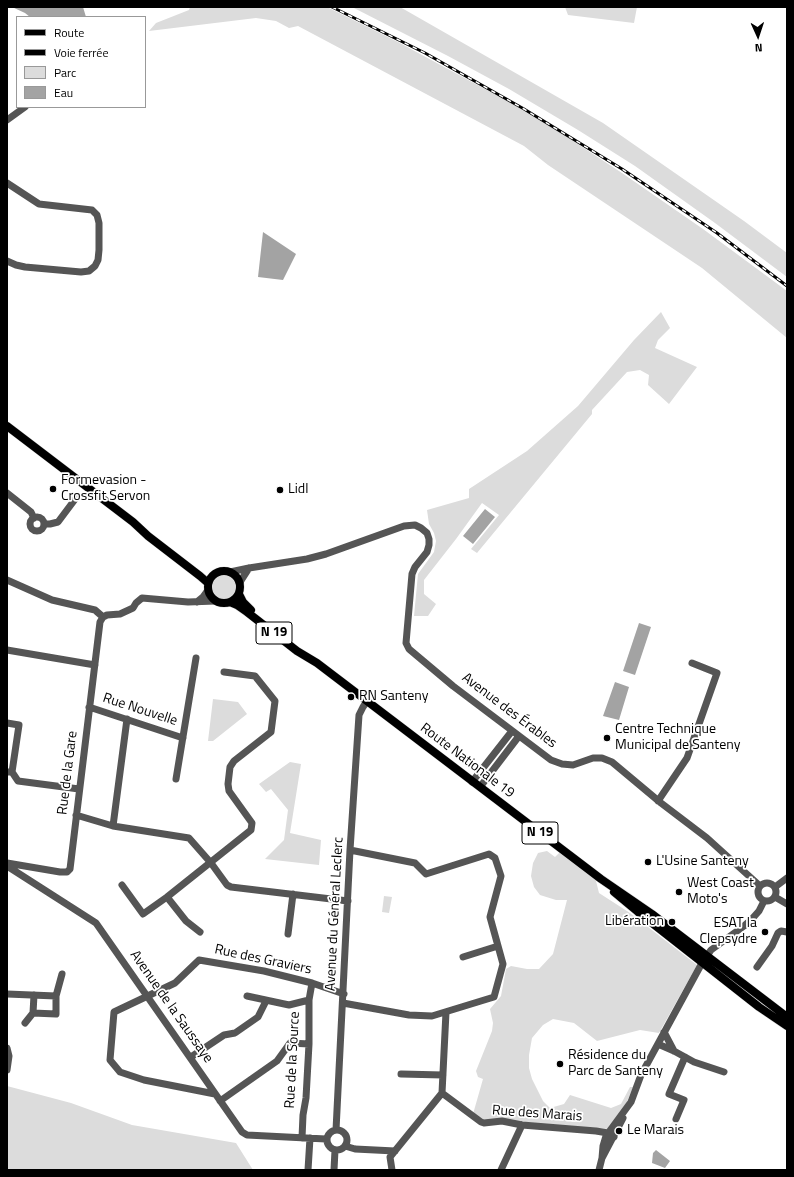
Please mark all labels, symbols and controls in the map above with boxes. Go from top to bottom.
legend [16,16,146,108]
north arrow [738,16,778,56]
text: Route [54,23,84,42]
text: N [754,40,763,56]
text: Voie ferrée [54,43,109,62]
text: Parc [54,63,76,82]
text: Eau [54,83,73,102]
place label: Formevasion - Crossfit Servon [61,473,150,506]
place label: Lidl [288,482,308,498]
marker: Formevasion - Crossfit Servon [48,484,58,494]
marker: Lidl [275,485,285,495]
road number: N 19 [256,622,292,644]
street label: Avenue des Érables [458,670,560,752]
place label: RN Santeny [359,689,428,705]
street label: Rue Nouvelle [101,690,179,730]
marker: RN Santeny [346,692,356,702]
street label: Route Nationale 19 [416,720,518,802]
place label: Centre Technique Municipal de Santeny [615,722,740,754]
street label: Rue de la Gare [55,730,81,816]
marker: Centre Technique Municipal de Santeny [602,733,612,743]
road number: N 19 [522,822,558,844]
street label: Avenue du Général Leclerc [323,837,347,991]
place label: L'Usine Santeny [656,854,749,870]
marker: L'Usine Santeny [643,857,653,867]
place label: West Coast Moto's [687,876,754,908]
marker: West Coast Moto's [674,887,684,897]
place label: Libération [605,914,664,930]
place label: ESAT la Clepsydre [699,916,757,948]
marker: Libération [667,917,677,927]
marker: ESAT la Clepsydre [760,927,770,937]
street label: Rue des Graviers [213,942,313,978]
street label: Avenue de la Saussaye [126,948,216,1066]
street label: Rue de la Source [282,1011,304,1109]
place label: Résidence du Parc de Santeny [568,1048,663,1080]
marker: Résidence du Parc de Santeny [555,1059,565,1069]
street label: Rue des Marais [491,1102,583,1126]
place label: Le Marais [627,1123,684,1139]
marker: Le Marais [614,1126,624,1136]

